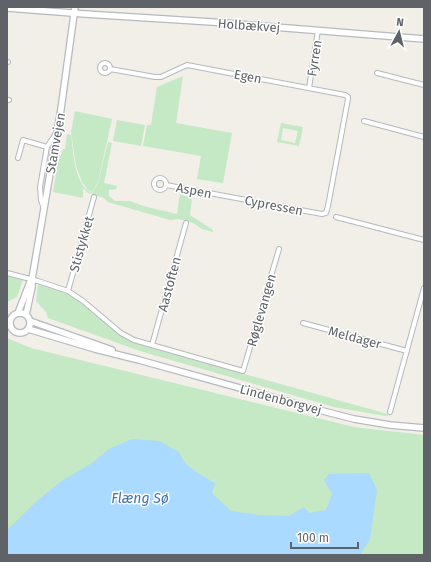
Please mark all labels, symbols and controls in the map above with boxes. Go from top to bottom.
north arrow [379,12,419,52]
street label: Holbækvej [217,16,281,35]
text: N [396,16,405,29]
street label: Fyrren [304,39,325,77]
street label: Egen [233,66,263,87]
street label: Stamvejen [43,111,68,175]
street label: Aspen [175,180,213,201]
street label: Cypressen [243,192,304,218]
street label: Stistykket [66,214,97,274]
street label: Aastoften [155,255,184,313]
street label: Røglevangen [244,272,279,348]
street label: Meldager [327,323,383,352]
street label: Lindenborgvej [238,381,323,418]
water label: Flæng Sø [111,490,169,507]
scale bar [291,524,358,550]
text: 100 m [297,531,329,545]

